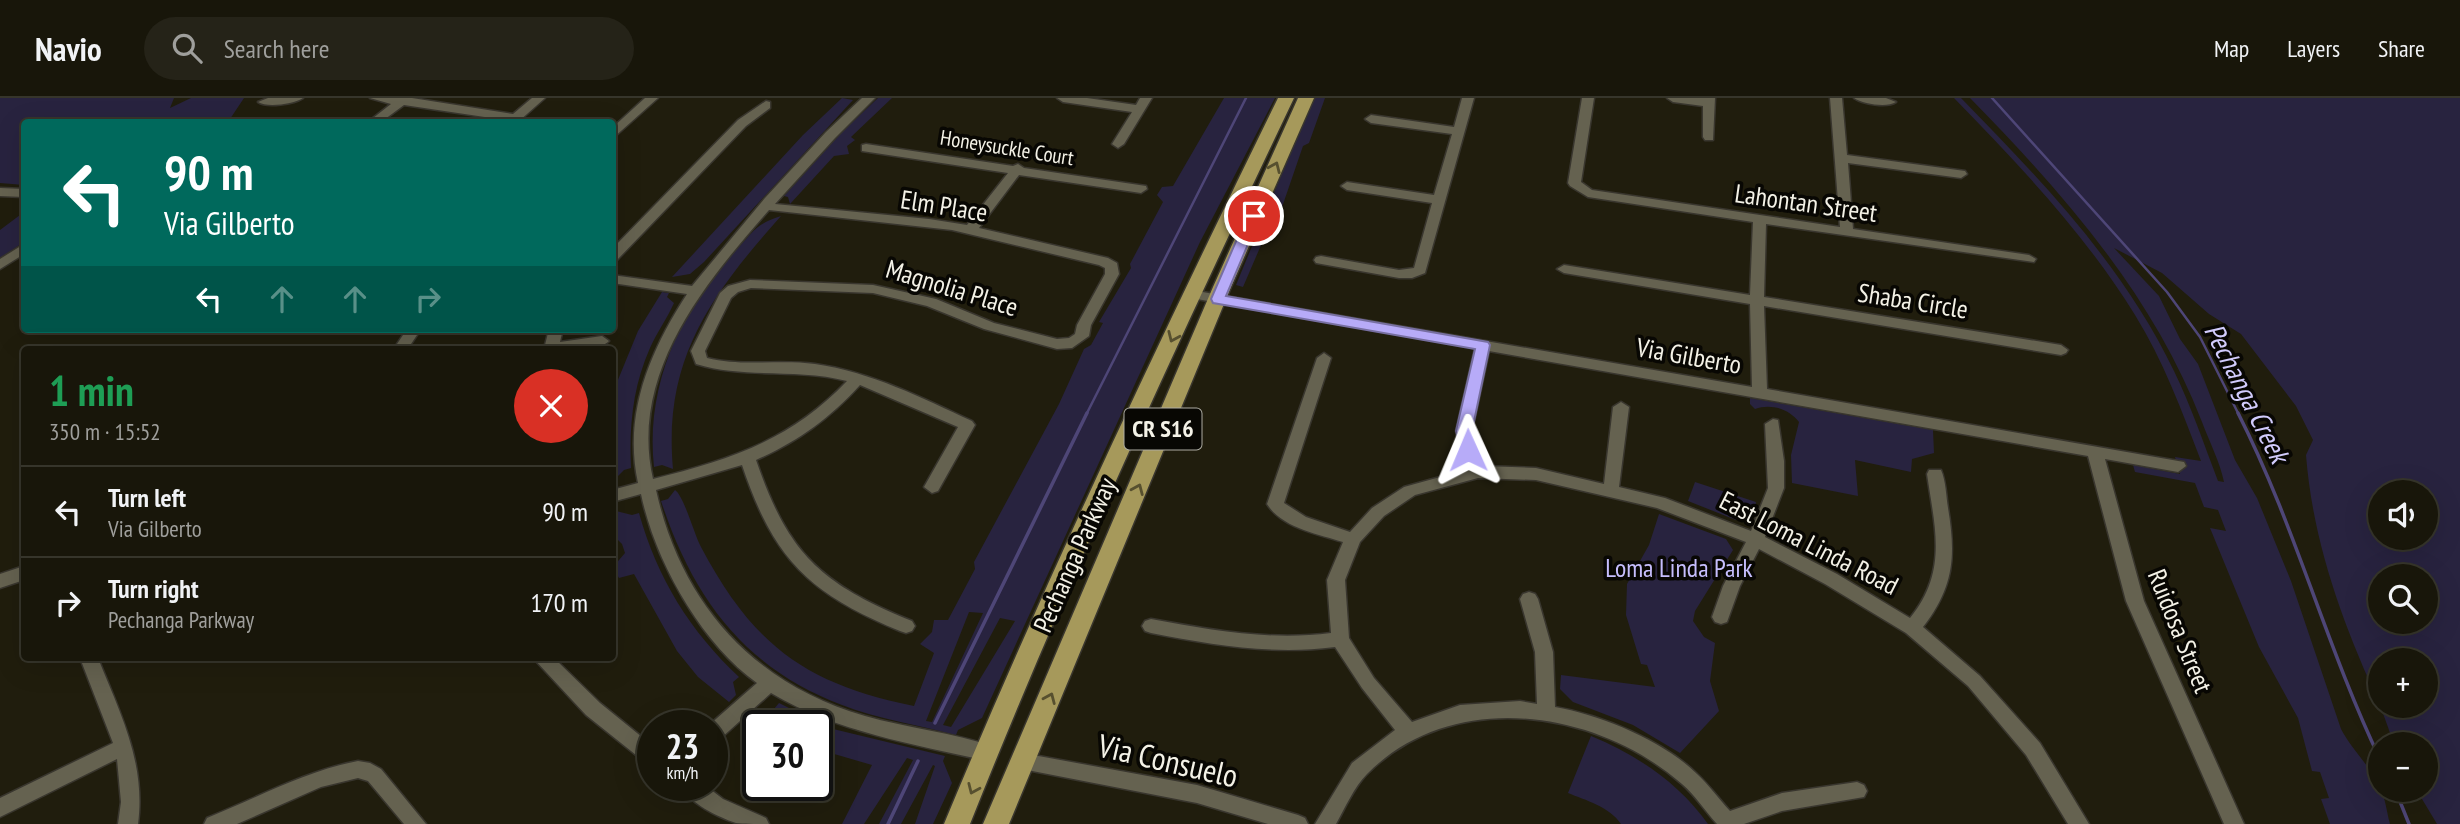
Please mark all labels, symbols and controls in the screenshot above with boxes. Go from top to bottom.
search box [144,17,634,80]
text: Navio [35,27,102,70]
icon: search [168,29,206,67]
text: Search here [224,32,329,65]
text: Map [2214,33,2249,64]
text: Layers [2287,33,2340,64]
text: Share [2378,33,2425,64]
street label: Honeysuckle Court [938,124,1076,171]
text: 90 m [164,140,253,204]
icon: left [49,147,140,238]
one-way arrow [1267,162,1281,174]
street label: Lahontan Street [1733,176,1879,229]
street label: Elm Place [898,182,990,229]
pin [1224,186,1284,246]
icon: arrive [1235,197,1273,235]
text: Via Gilberto [164,202,295,244]
street label: Magnolia Place [882,252,1022,323]
street label: Shaba Circle [1856,276,1970,325]
icon: left [190,280,228,318]
icon: ahead [263,280,301,318]
icon: ahead [336,280,374,318]
icon: right [409,280,447,318]
water label: Pechanga Creek [2196,317,2300,472]
one-way arrow [1167,330,1181,342]
street label: Via Gilberto [1633,330,1744,381]
text: 1 min [49,363,134,418]
button: close [514,369,588,443]
road number: CR S16 [1124,408,1202,450]
position arrow [1431,413,1505,487]
text: 350 m · 15:52 [49,417,161,446]
street label: Pechanga Parkway [1026,472,1123,637]
map controls [2368,480,2438,802]
button: sound [2368,480,2438,550]
text: Turn left [108,481,186,514]
one-way arrow [1130,483,1144,496]
street label: East Loma Linda Road [1714,483,1904,602]
icon: left [49,493,87,531]
text: 90 m [542,495,588,528]
text: Via Gilberto [108,514,202,543]
park label: Loma Linda Park [1605,551,1753,584]
street label: Ruidosa Street [2141,564,2220,697]
button: search [2368,564,2438,634]
text: Turn right [108,572,199,605]
icon: right [49,584,87,622]
text: 170 m [530,586,588,619]
text: Pechanga Parkway [108,605,254,634]
button: + [2368,648,2438,718]
one-way arrow [1041,693,1055,705]
speed limit sign: 30 [742,710,833,801]
text: 23 [666,723,699,769]
street label: Via Consuelo [1093,723,1242,796]
button: − [2368,732,2438,802]
text: km/h [667,761,698,784]
one-way arrow [967,782,981,794]

